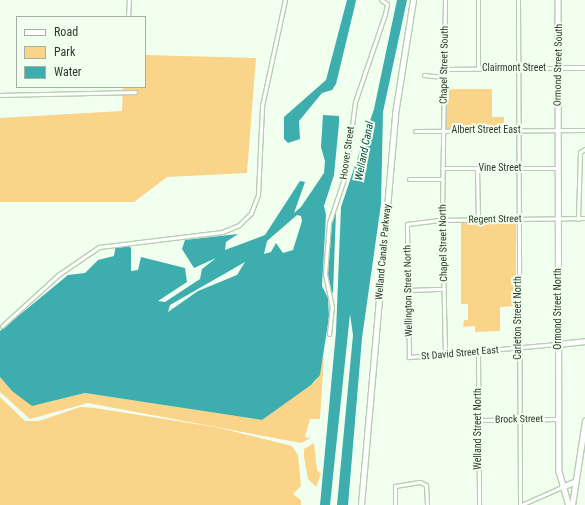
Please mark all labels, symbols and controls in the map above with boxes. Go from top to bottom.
legend [16,16,146,88]
street label: Ormond Street South [551,24,565,106]
text: Road [54,25,78,39]
street label: Chapel Street South [437,26,451,104]
text: Park [54,45,75,59]
street label: Clairmont Street [482,62,546,74]
text: Water [54,65,82,79]
water label: Welland Canal [353,120,377,182]
street label: Albert Street East [451,124,521,136]
street label: Hoover Street [337,126,357,180]
street label: Vine Street [478,162,522,174]
street label: Welland Canals Parkway [373,204,393,300]
street label: Chapel Street North [436,204,450,282]
street label: Regent Street [468,213,522,225]
street label: Wellington Street North [401,245,415,337]
street label: Ormond Street North [552,268,564,350]
street label: Carleton Street North [512,276,524,360]
street label: St David Street East [421,344,499,362]
street label: Welland Street North [472,388,484,470]
street label: Brock Street [495,413,543,425]

